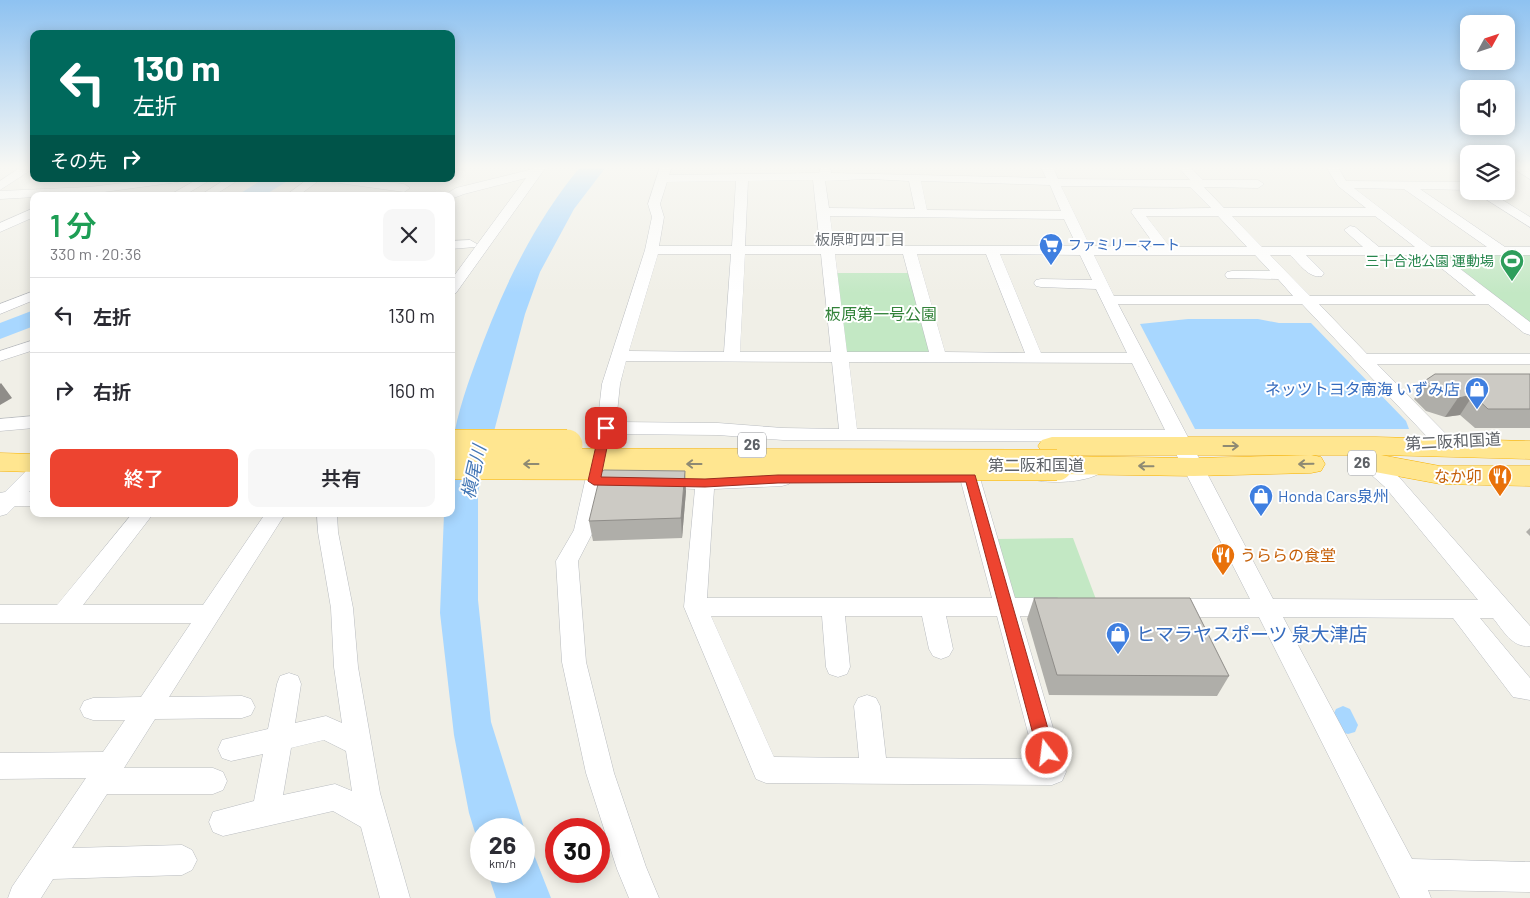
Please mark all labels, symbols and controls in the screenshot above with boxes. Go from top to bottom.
north arrow [1460,15,1515,70]
map controls [1460,15,1515,200]
text: 130 m [133,46,220,88]
icon: left [50,50,115,115]
button: sound [1460,80,1515,135]
text: 左折 [133,92,177,118]
icon: right [117,145,145,173]
button: layers [1460,145,1515,200]
text: その先 [50,149,107,172]
text: 1 分 [50,207,97,243]
button: close [383,209,435,261]
district label: 板原町四丁目 [815,230,905,248]
supermarket icon: ファミリーマート [1038,232,1064,266]
place label: ファミリーマート [1068,236,1180,253]
text: 330 m · 20:36 [50,244,141,263]
sports icon: 三十合池公園 運動場 [1499,248,1525,282]
place label: 三十合池公園 運動場 [1365,252,1494,269]
icon: left [50,301,78,329]
text: 130 m [388,304,435,327]
park label: 板原第一号公園 [825,304,937,323]
text: 左折 [93,305,131,328]
icon: right [50,376,78,404]
shop icon: ネッツトヨタ南海 いずみ店 [1464,376,1490,410]
text: 160 m [388,379,435,402]
place label: ネッツトヨタ南海 いずみ店 [1265,379,1460,398]
text: 右折 [93,380,131,403]
pin [585,407,627,449]
icon: arrive [592,414,620,442]
street label: 第二阪和国道 [1405,429,1501,453]
road number: 26 [738,432,766,458]
water label: 槇尾川 [456,441,490,501]
one-way arrow [1222,441,1238,451]
button: 終了 [50,449,238,507]
button: 共有 [248,449,435,507]
road number: 26 [1348,450,1376,476]
street label: 第二阪和国道 [988,455,1084,474]
one-way arrow [523,459,540,469]
one-way arrow [686,459,702,469]
one-way arrow [1298,460,1314,469]
one-way arrow [1138,461,1154,471]
restaurant icon: なか卯 [1487,463,1513,497]
place label: なか卯 [1434,466,1482,485]
shop icon: Honda Cars泉州 [1248,483,1274,517]
place label: Honda Cars泉州 [1278,486,1389,505]
restaurant icon: うららの食堂 [1210,542,1236,576]
place label: うららの食堂 [1240,545,1336,564]
shop icon: ヒマラヤスポーツ 泉大津店 [1105,621,1131,655]
place label: ヒマラヤスポーツ 泉大津店 [1136,622,1367,645]
position arrow [1020,726,1072,778]
speed limit sign: 30 [545,818,610,883]
text: 26 [489,829,516,859]
text: km/h [489,856,516,870]

